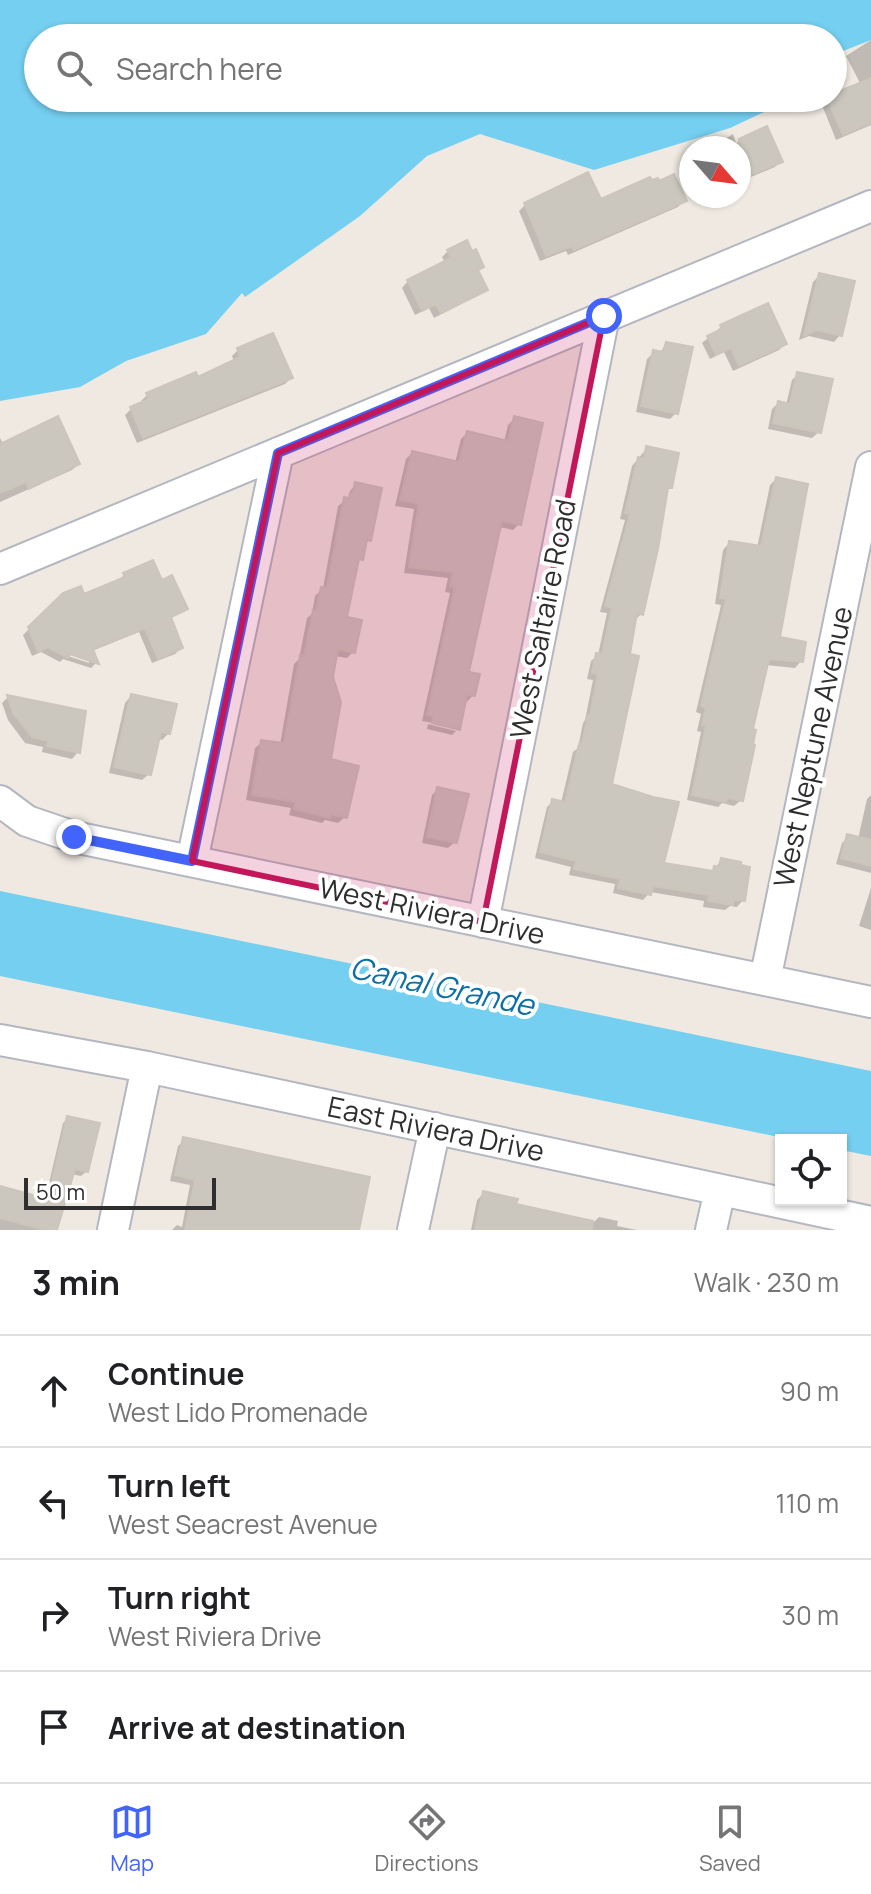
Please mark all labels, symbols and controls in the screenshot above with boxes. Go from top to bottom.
search box [24,24,847,112]
icon: search [52,46,96,90]
text: Search here [116,48,283,89]
north arrow [679,136,751,208]
route start [586,298,622,334]
street label: West Saltaire Road [500,496,584,742]
street label: West Neptune Avenue [764,603,860,891]
route end [56,819,92,855]
street label: West Riviera Drive [316,868,549,953]
water label: Canal Grande [347,946,539,1025]
street label: East Riviera Drive [324,1087,548,1170]
map controls [775,1134,847,1206]
button: locate [775,1134,847,1206]
scale bar [24,1174,216,1210]
text: 50 m [36,1177,85,1207]
text: 3 min [32,1259,120,1305]
text: Walk · 230 m [694,1264,839,1300]
text: Continue [108,1353,244,1394]
icon: ahead [32,1369,76,1413]
text: 90 m [780,1373,839,1409]
text: West Lido Promenade [108,1394,368,1430]
text: Turn left [108,1465,231,1506]
icon: left [32,1481,76,1525]
text: 110 m [776,1485,839,1521]
text: West Seacrest Avenue [108,1506,378,1542]
text: Turn right [108,1577,251,1618]
icon: right [32,1593,76,1637]
text: 30 m [782,1597,839,1633]
text: West Riviera Drive [108,1618,321,1654]
icon: arrive [32,1705,76,1749]
text: Arrive at destination [108,1707,406,1748]
tab: Map [110,1800,154,1878]
tab: Directions [374,1800,479,1878]
tab: Saved [699,1800,761,1878]

